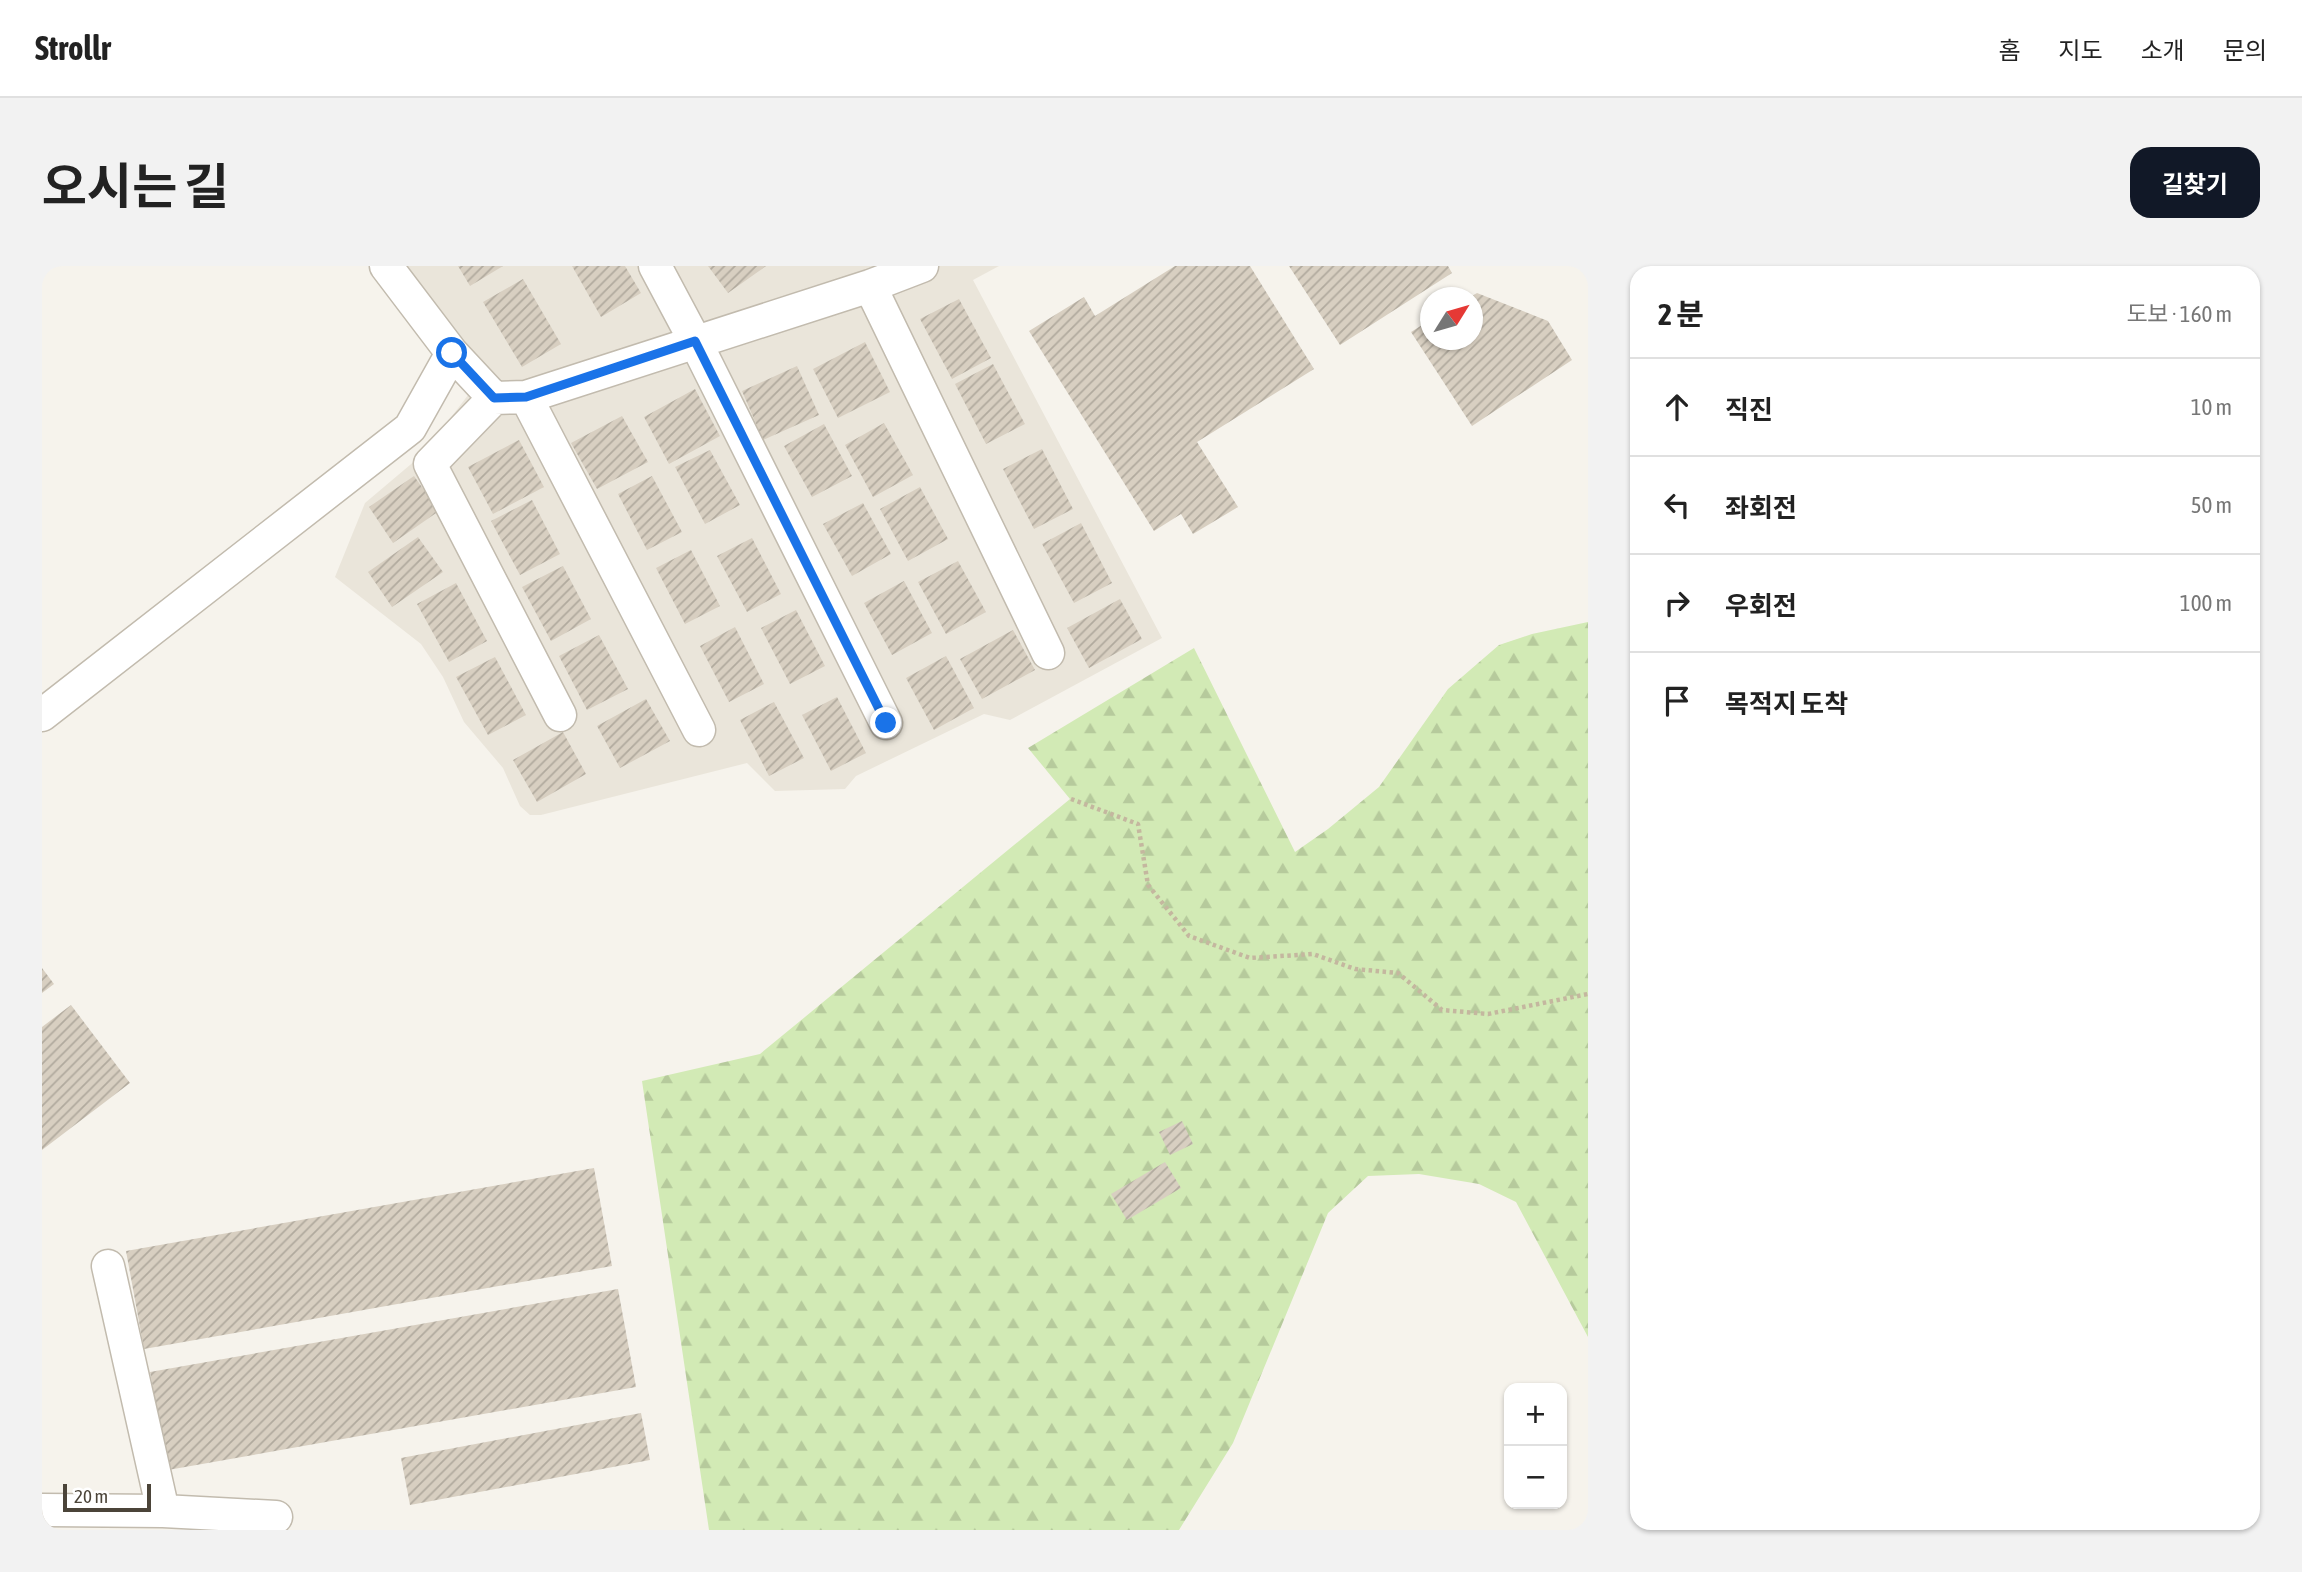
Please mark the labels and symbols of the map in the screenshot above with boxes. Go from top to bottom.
north arrow [1420,287,1483,350]
route start [436,337,467,368]
route end [870,707,901,738]
scale bar [63,1481,150,1513]

